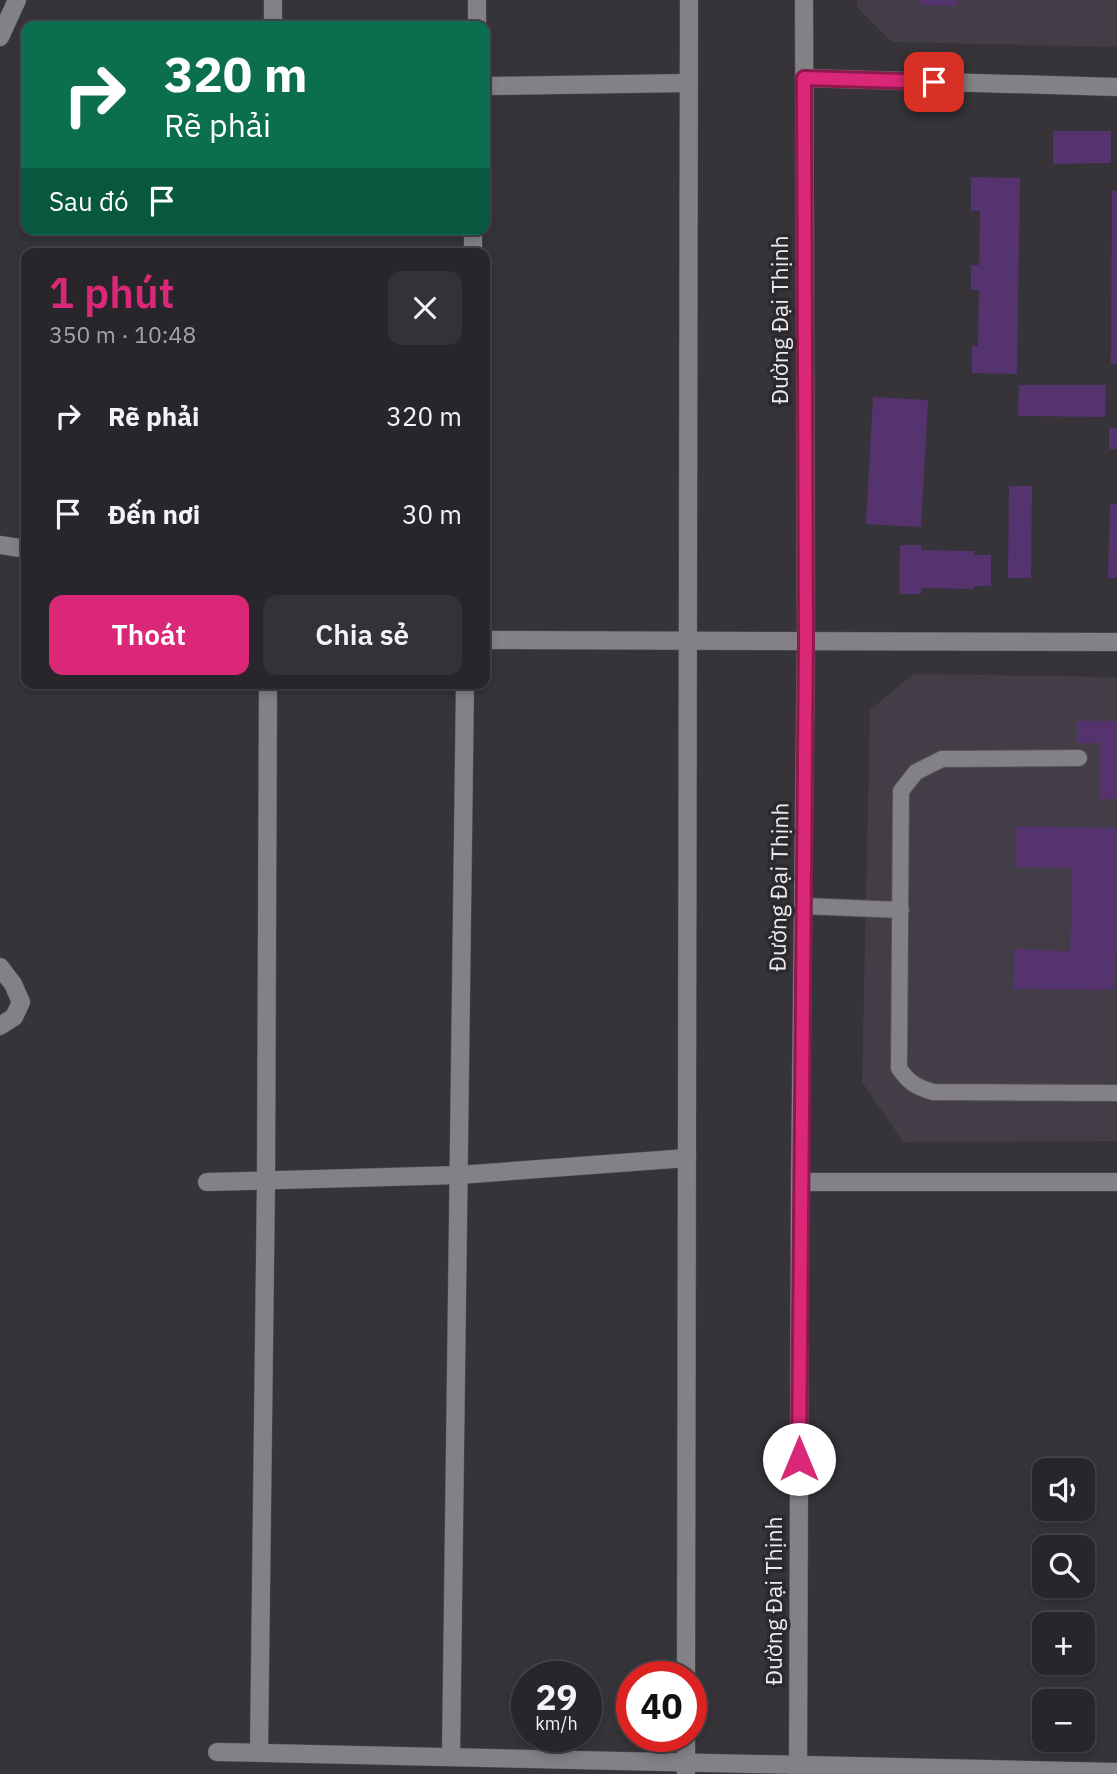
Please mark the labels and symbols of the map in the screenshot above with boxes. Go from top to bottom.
pin [904,52,964,112]
street label: Đường Đại Thịnh [764,235,794,405]
street label: Đường Đại Thịnh [762,802,794,972]
position arrow [762,1422,836,1496]
street label: Đường Đại Thịnh [758,1516,788,1686]
speed limit sign: 40 [616,1661,707,1752]

